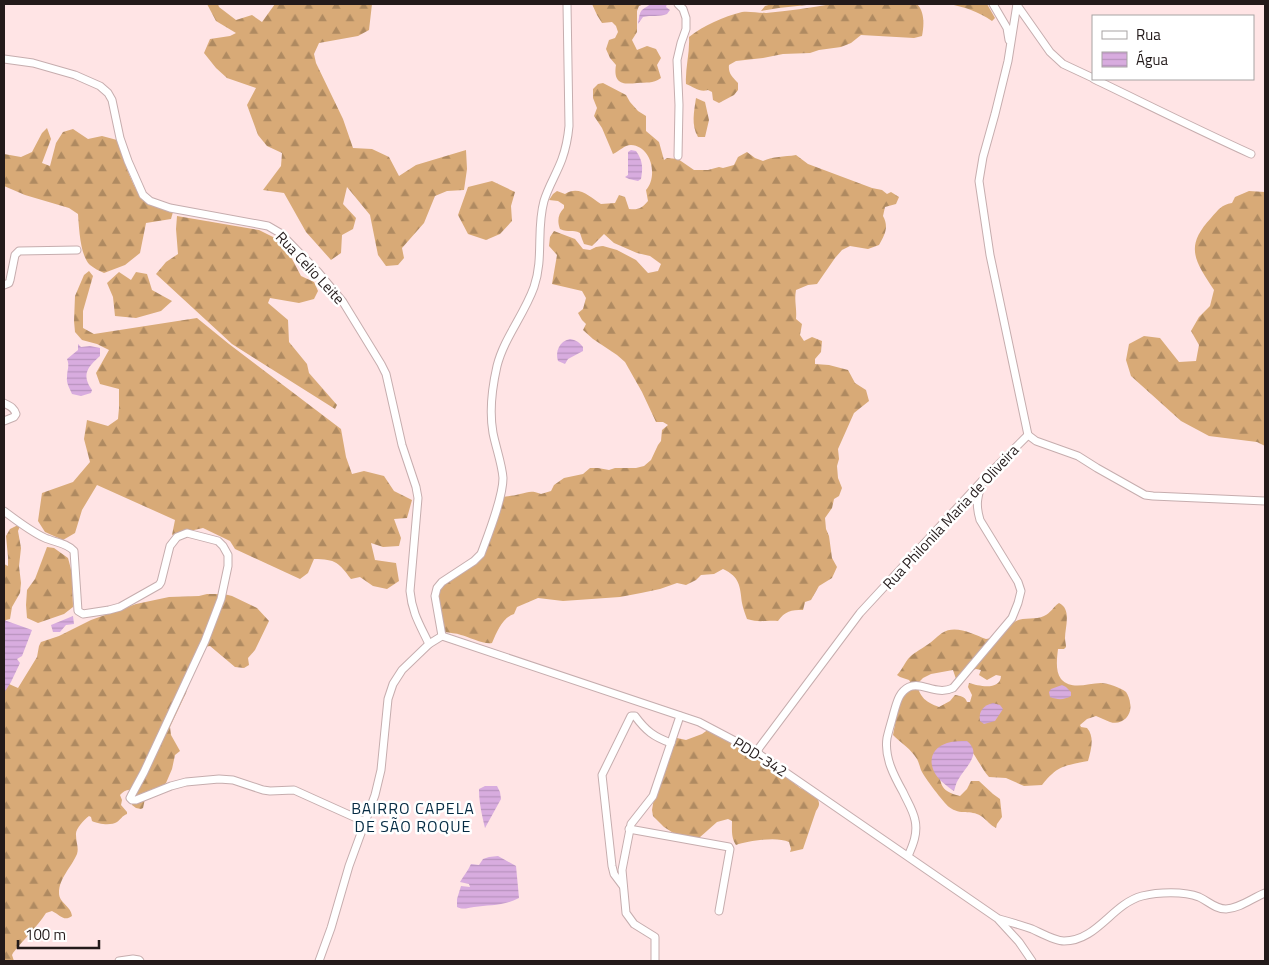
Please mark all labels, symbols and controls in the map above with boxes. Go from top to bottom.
legend [1092,15,1254,80]
text: Rua [1136,23,1161,46]
text: Água [1136,48,1168,71]
street label: Rua Celio Leite [270,226,350,309]
street label: Rua Philonila Maria de Oliveira [877,439,1024,594]
street label: PDD-342 [729,731,792,782]
district label: BAIRRO CAPELA DE SÃO ROQUE [351,796,475,838]
scale bar [18,918,99,950]
text: 100 m [25,923,66,946]

